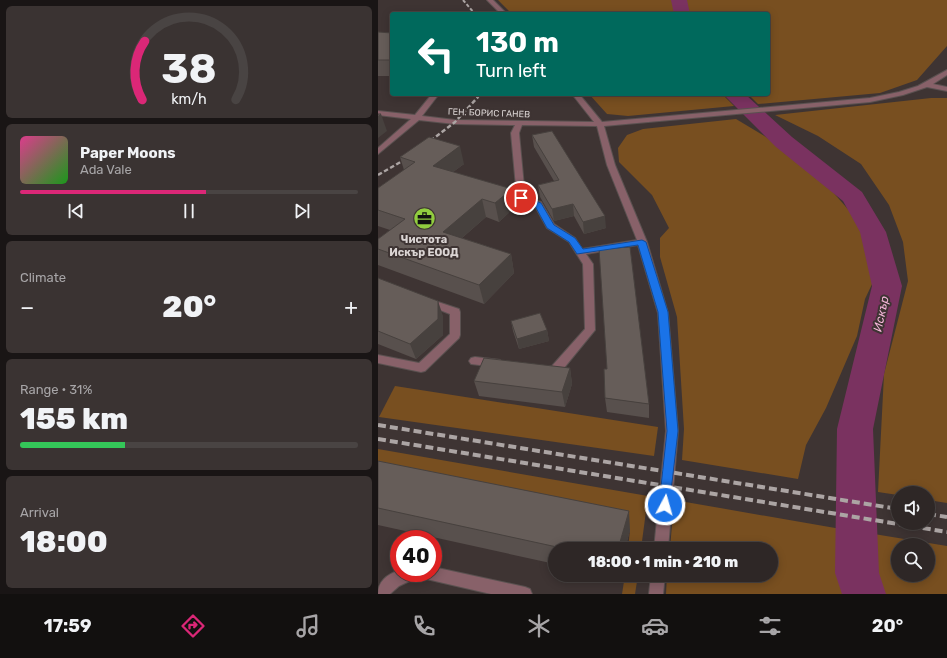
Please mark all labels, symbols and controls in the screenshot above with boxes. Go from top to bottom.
text: 130 m [476,26,559,59]
icon: left [410,28,462,80]
text: 38 [161,44,217,93]
text: Turn left [476,60,546,82]
text: km/h [171,90,207,107]
street label: ГЕН. БОРИС ГАНЕВ [448,107,530,119]
text: Paper Moons [80,144,176,162]
text: Ada Vale [80,162,132,177]
pin [504,181,538,215]
icon: arrive [510,187,532,209]
icon: previous [65,200,87,222]
icon: pause [178,200,200,222]
icon: next [291,200,313,222]
office icon: Чистота Искър ЕООД [411,206,437,232]
place label: Чистота Искър ЕООД [389,233,459,259]
text: Climate [20,270,66,285]
text: 20° [162,289,216,325]
text: − [20,294,34,321]
text: + [344,294,358,321]
water label: Искър [870,295,892,333]
text: Range · 31% [20,382,92,397]
text: 155 km [20,401,128,437]
position arrow [644,484,686,526]
map controls [891,486,935,582]
button: sound [891,486,935,530]
text: Arrival [20,505,59,520]
text: 18:00 [20,524,108,560]
speed limit sign: 40 [390,530,442,582]
button: search [891,538,935,582]
text: 18:00 · 1 min · 210 m [588,553,738,571]
icon: directions [179,612,207,640]
icon: music [294,612,322,640]
icon: phone [410,612,438,640]
icon: climate [525,612,553,640]
icon: car [641,612,669,640]
icon: filters [756,612,784,640]
text: 17:59 [44,615,91,637]
text: 20° [872,615,903,637]

